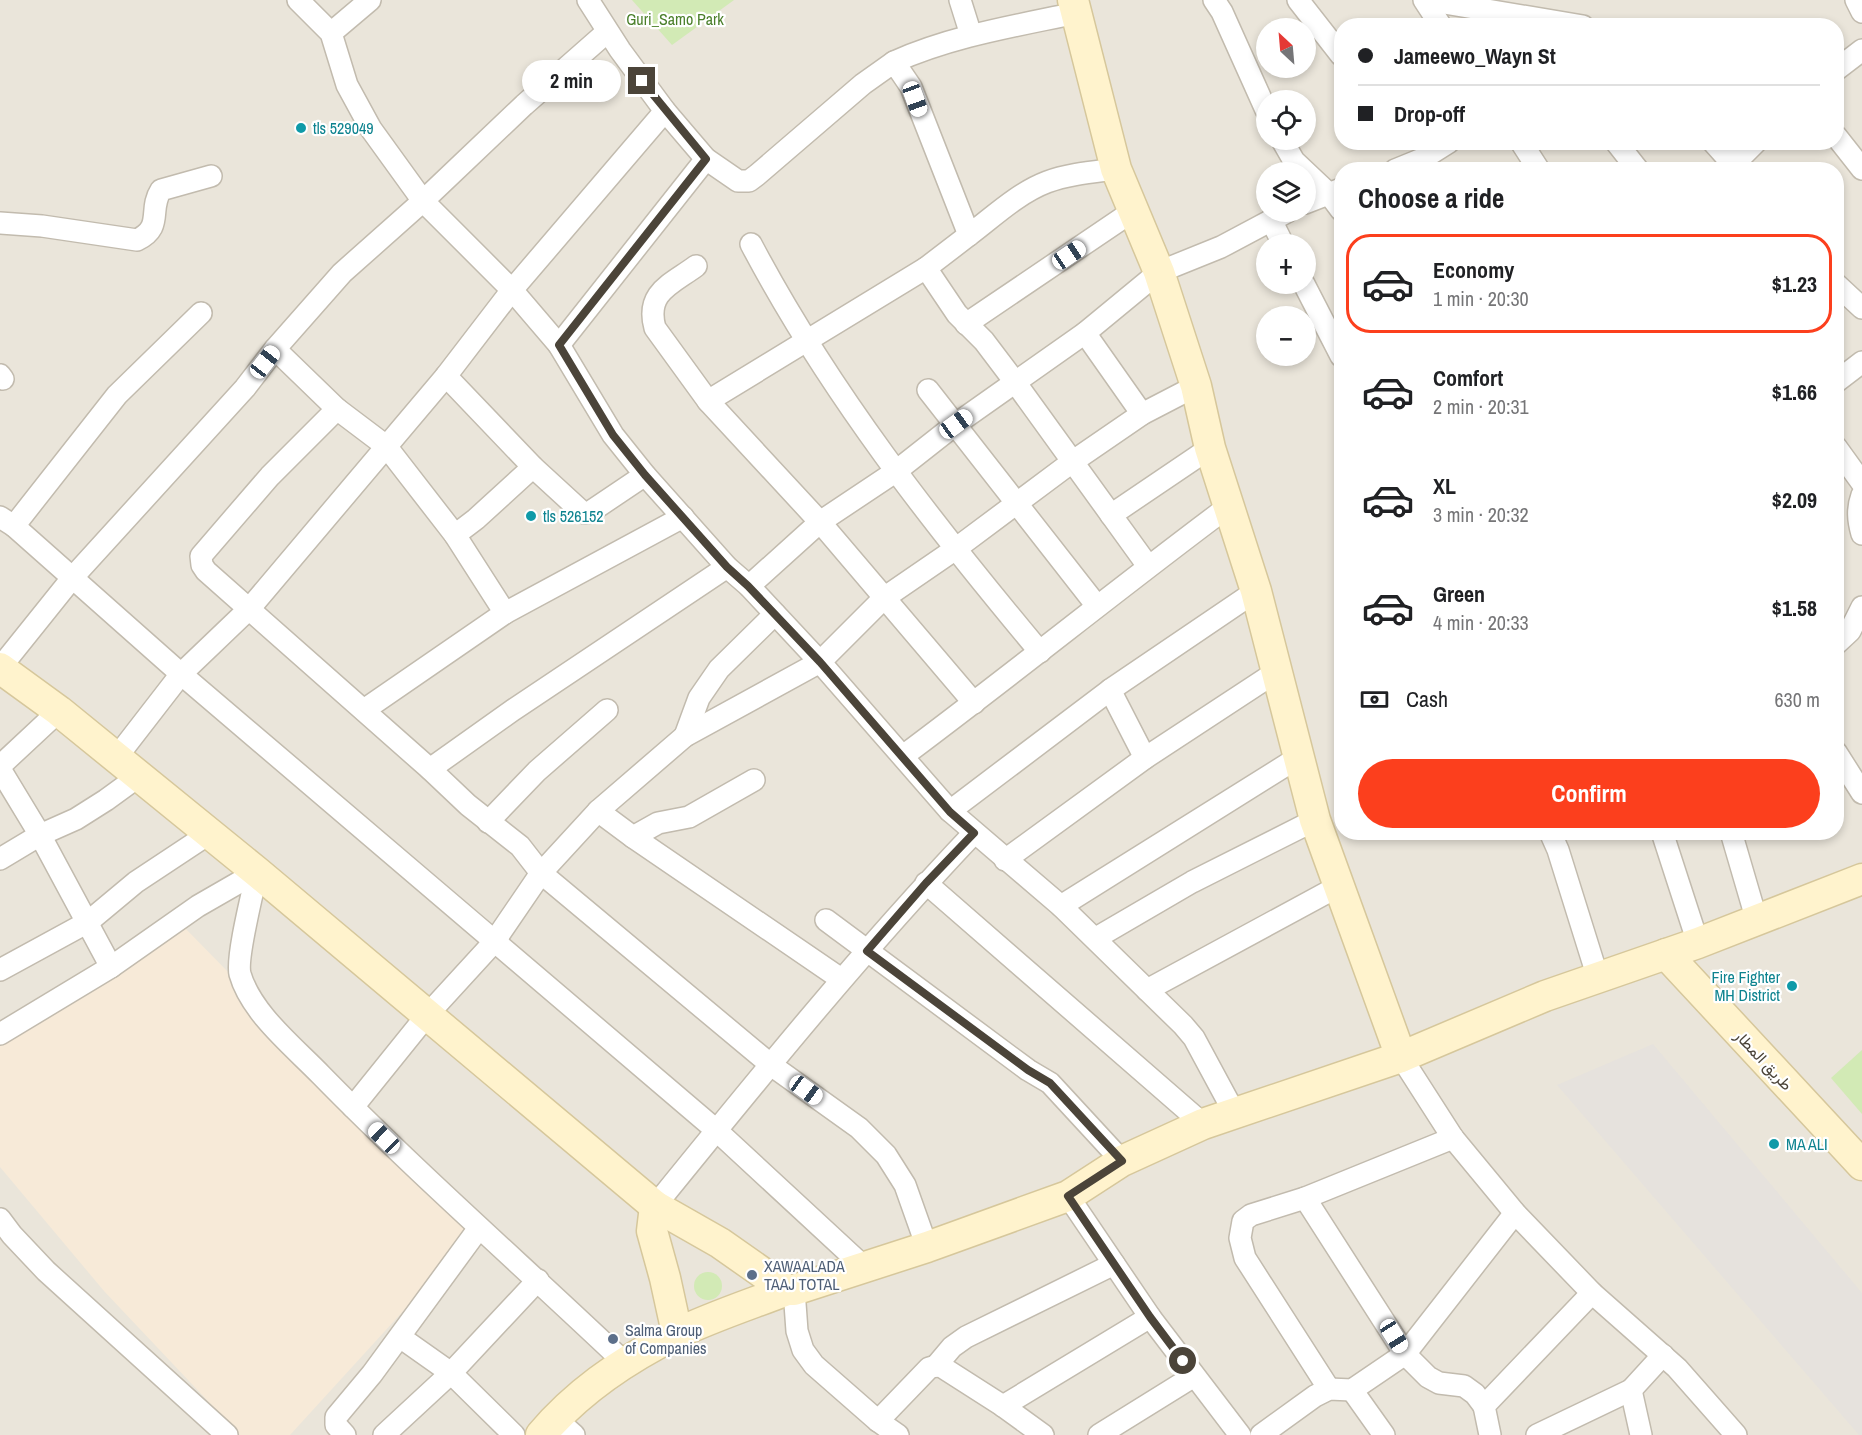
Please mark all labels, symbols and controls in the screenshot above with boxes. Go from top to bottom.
park label: Guri_Samo Park [626,8,724,30]
north arrow [1256,18,1316,78]
map controls [1256,18,1316,366]
text: Jameewo_Wayn St [1394,41,1556,71]
callout: 2 min [522,60,621,102]
text: 2 min [550,67,593,94]
route end [628,67,655,94]
car [900,79,930,119]
button: locate [1256,90,1316,150]
text: Drop-off [1394,99,1465,129]
place label: tls 529049 [313,117,374,139]
marker: tls 529049 [294,121,308,135]
button: layers [1256,162,1316,222]
text: Choose a ride [1358,180,1504,216]
button: + [1256,234,1316,294]
car [1049,237,1089,273]
text: Economy [1433,255,1514,285]
icon: car [1361,257,1415,311]
text: $1.23 [1772,269,1817,299]
text: 1 min · 20:30 [1433,285,1529,312]
button: − [1256,306,1316,366]
car [247,342,283,382]
text: Comfort [1433,363,1503,393]
icon: car [1361,365,1415,419]
text: $1.66 [1772,377,1817,407]
text: 2 min · 20:31 [1433,393,1529,420]
car [936,406,976,442]
text: XL [1433,471,1456,501]
icon: car [1361,473,1415,527]
text: $2.09 [1772,485,1817,515]
text: 3 min · 20:32 [1433,501,1529,528]
place label: tls 526152 [543,505,604,527]
marker: tls 526152 [524,509,538,523]
text: Green [1433,579,1485,609]
icon: car [1361,581,1415,635]
text: $1.58 [1772,593,1817,623]
text: 4 min · 20:33 [1433,609,1529,636]
icon: cash [1358,683,1391,716]
text: Cash [1406,684,1448,714]
text: 630 m [1774,686,1820,713]
button: Confirm [1358,759,1820,828]
place label: Fire Fighter MH District [1711,966,1781,1006]
marker: Fire Fighter MH District [1785,979,1799,993]
street label: طريق المطار [1730,1024,1798,1095]
car [786,1072,826,1108]
car [365,1119,403,1157]
place label: MA ALI [1786,1133,1828,1155]
marker: MA ALI [1767,1137,1781,1151]
place label: XAWAALADA TAAJ TOTAL [764,1255,845,1295]
marker: XAWAALADA TAAJ TOTAL [745,1268,759,1282]
car [1377,1316,1411,1356]
place label: Salma Group of Companies [625,1319,707,1359]
marker: Salma Group of Companies [606,1332,620,1346]
route start [1169,1347,1196,1374]

